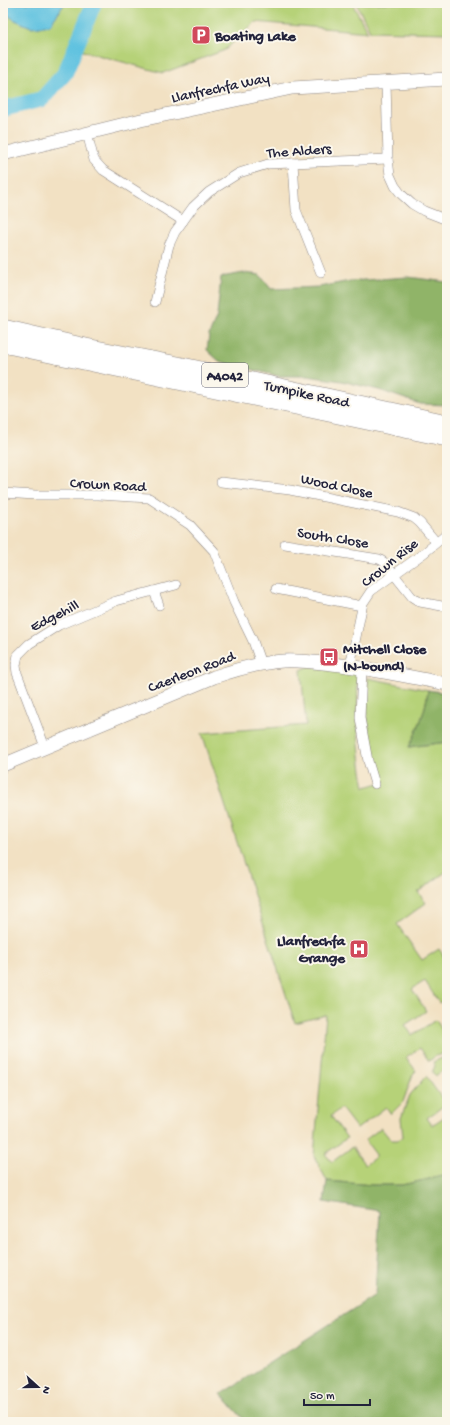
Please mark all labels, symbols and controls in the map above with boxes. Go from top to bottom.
parking icon: Boating Lake [190,24,212,46]
place label: Boating Lake [214,28,297,46]
street label: Llanfrechfa Way [170,70,272,108]
street label: The Alders [265,141,332,163]
road number: A4042 [202,363,248,387]
street label: Turnpike Road [261,377,352,413]
street label: Wood Close [299,471,374,503]
street label: Crown Road [69,475,148,497]
street label: South Close [296,524,370,554]
street label: Crown Rise [358,535,423,592]
street label: Edgehill [28,597,82,637]
place label: Mitchell Close (N-bound) [343,641,428,676]
bus stop icon: Mitchell Close (N-bound) [318,646,340,668]
street label: Caerleon Road [146,648,239,698]
place label: Llanfrechfa Grange [277,933,346,968]
hospital icon: Llanfrechfa Grange [348,938,370,960]
north arrow [18,1367,58,1407]
scale bar [304,1381,370,1407]
text: N [39,1384,52,1395]
text: 50 m [310,1390,335,1404]

